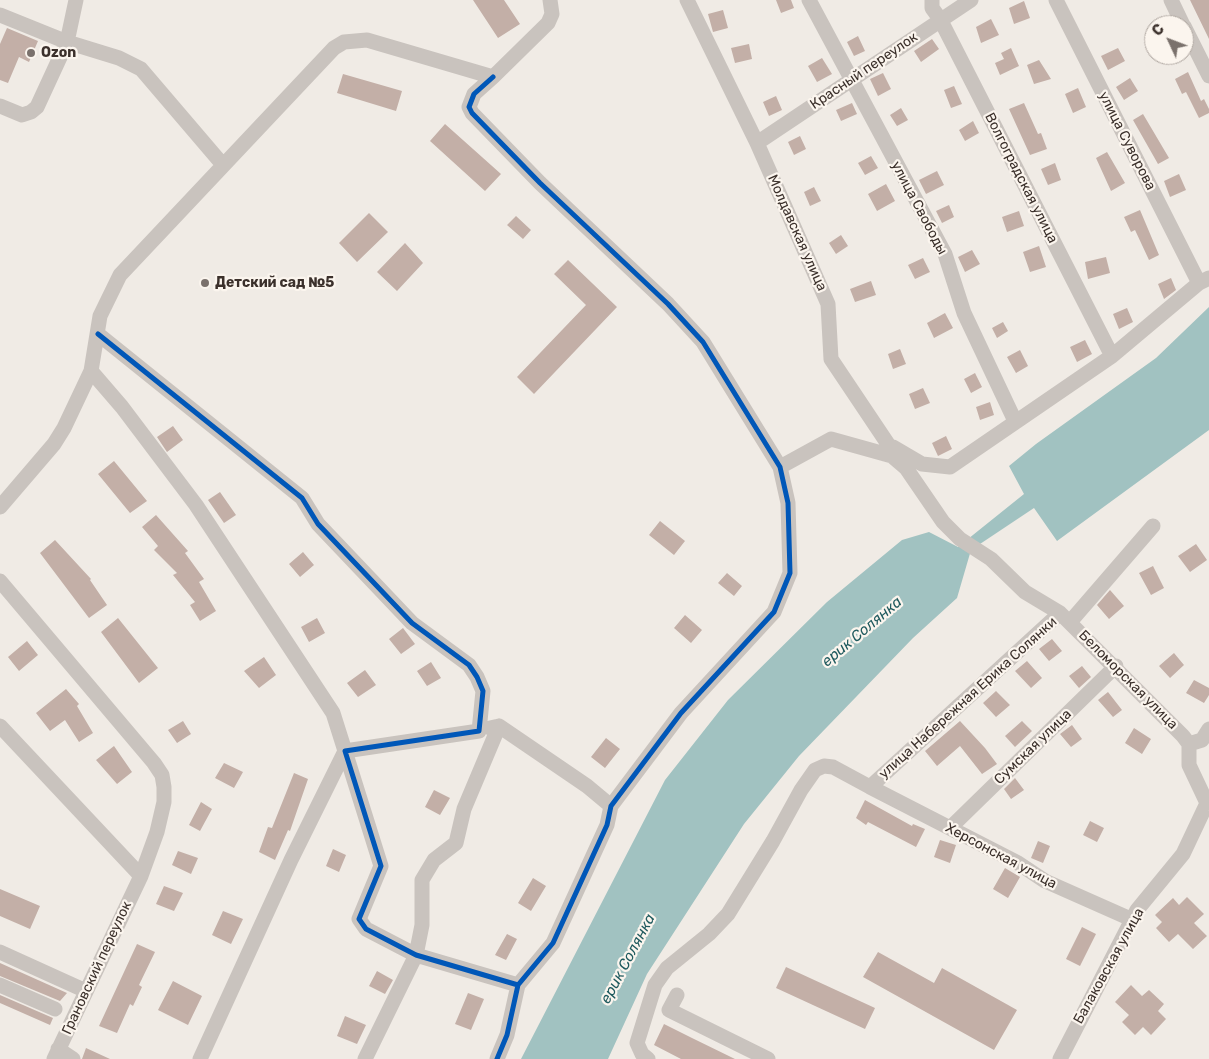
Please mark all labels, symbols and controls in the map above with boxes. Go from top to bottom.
north arrow [1144,15,1194,65]
text: С [1149,21,1168,40]
street label: Красный переулок [807,29,921,113]
place label: Ozon [41,45,76,61]
marker: Ozon [25,47,37,59]
street label: улица Суворова [1095,89,1159,193]
street label: Волгоградская улица [981,110,1061,246]
street label: улица Свободы [887,158,951,258]
street label: Молдавская улица [764,172,830,294]
place label: Детский сад №5 [215,275,334,291]
marker: Детский сад №5 [199,277,211,289]
water label: ерик Солянка [818,593,906,671]
street label: улица Набережная Ерика Солянки [876,614,1060,782]
street label: Беломорская улица [1075,627,1181,733]
street label: Сумская улица [991,706,1075,788]
street label: Херсонская улица [942,820,1060,892]
street label: Грановский переулок [59,899,135,1037]
street label: Балаковская улица [1070,905,1148,1027]
water label: ерик Солянка [597,911,659,1007]

